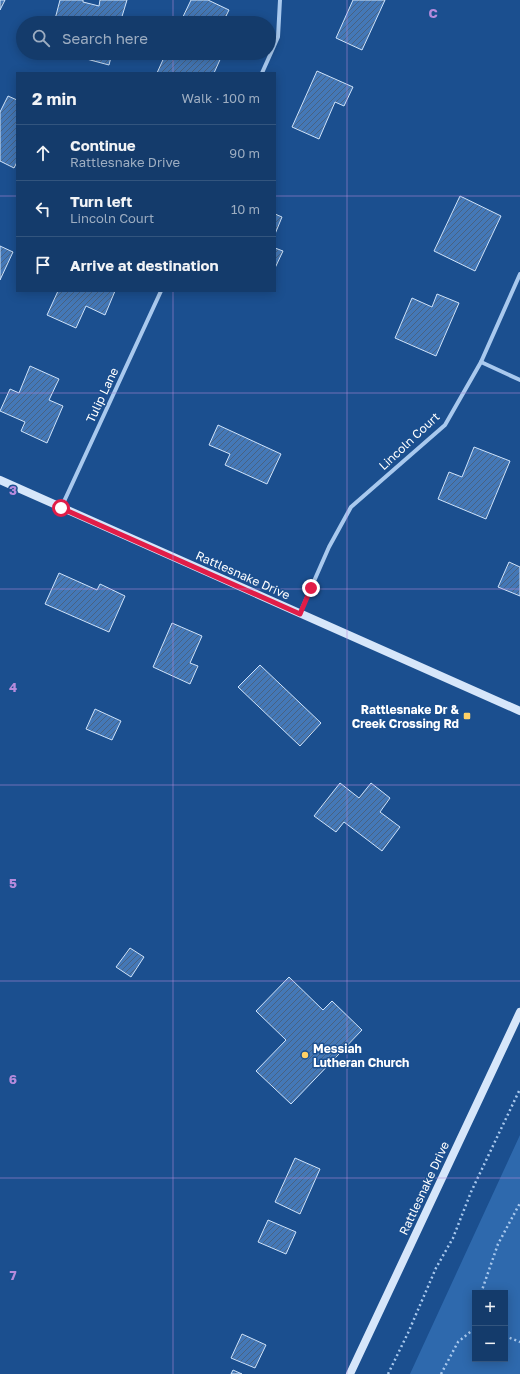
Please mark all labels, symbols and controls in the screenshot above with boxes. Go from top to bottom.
text: C [428,5,438,21]
search box [16,16,276,60]
icon: search [30,27,52,49]
text: Search here [62,29,148,47]
text: 2 min [32,88,76,109]
text: Walk · 100 m [182,90,260,106]
text: Continue [70,136,136,154]
icon: ahead [32,142,54,164]
text: 90 m [229,145,260,161]
text: Rattlesnake Drive [70,154,180,170]
text: Turn left [70,192,132,210]
icon: left [32,198,54,220]
text: 10 m [231,201,260,217]
text: Lincoln Court [70,210,154,226]
icon: arrive [32,254,54,276]
text: Arrive at destination [70,256,219,274]
street label: Tulip Lane [83,365,121,425]
street label: Lincoln Court [375,409,443,473]
text: 3 [9,482,17,498]
route start [52,499,70,517]
street label: Rattlesnake Drive [194,547,292,603]
route end [302,579,320,597]
text: 4 [9,679,17,695]
place label: Rattlesnake Dr & Creek Crossing Rd [352,702,459,731]
marker: Rattlesnake Dr & Creek Crossing Rd [462,711,472,721]
text: 5 [9,875,17,891]
place label: Messiah Lutheran Church [313,1041,409,1070]
marker: Messiah Lutheran Church [300,1050,310,1060]
text: 6 [9,1071,17,1087]
street label: Rattlesnake Drive [396,1139,452,1237]
text: 7 [9,1267,17,1283]
map controls [472,1290,508,1362]
button: + [472,1290,508,1326]
button: − [472,1326,508,1362]

